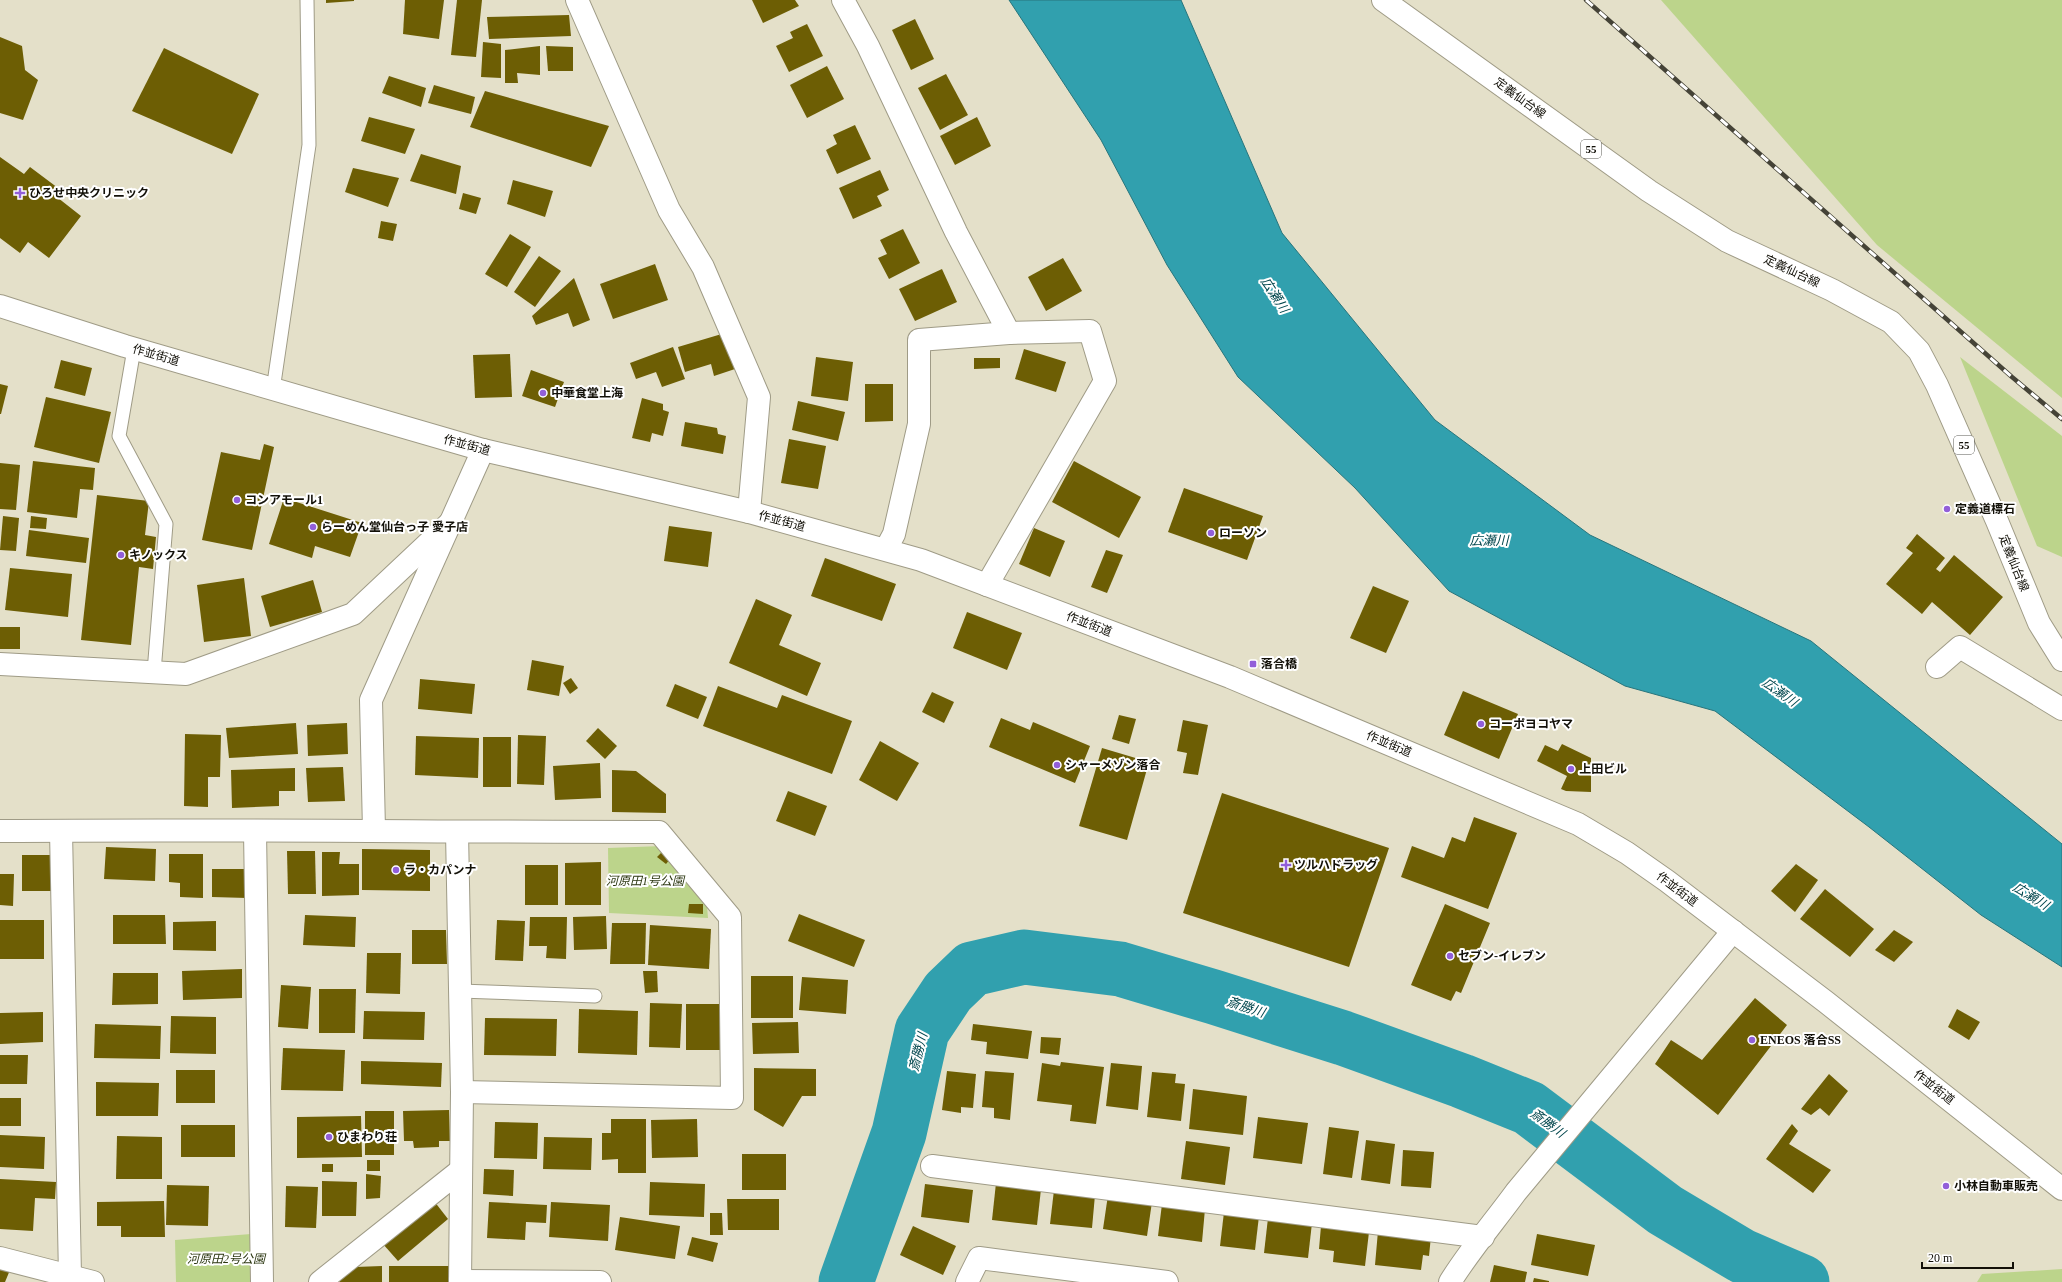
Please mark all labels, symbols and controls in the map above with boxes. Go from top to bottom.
street label: 定義仙台線 [1492,75,1548,121]
road number: 55 [1581,140,1601,158]
place label: ひろせ中央クリニック [29,186,149,200]
marker: ひろせ中央クリニック [14,187,26,199]
street label: 定義仙台線 [1762,252,1822,290]
water label: 広瀬川 [1258,275,1293,317]
street label: 作並街道 [131,342,181,368]
place label: 中華食堂上海 [551,386,623,400]
marker: 中華食堂上海 [538,388,548,398]
street label: 作並街道 [442,432,492,458]
road number: 55 [1954,436,1974,454]
place label: コンアモール1 [245,493,323,507]
marker: コンアモール1 [232,495,242,505]
place label: 定義道標石 [1955,502,2015,516]
marker: 定義道標石 [1942,504,1952,514]
street label: 作並街道 [757,508,807,534]
place label: らーめん堂仙台っ子 愛子店 [321,520,468,534]
marker: らーめん堂仙台っ子 愛子店 [308,522,318,532]
place label: ローソン [1219,526,1267,540]
marker: ローソン [1206,528,1216,538]
water label: 広瀬川 [1469,533,1510,548]
street label: 定義仙台線 [1996,533,2032,593]
place label: キノックス [129,548,188,562]
marker: キノックス [116,550,126,560]
street label: 作並街道 [1064,609,1114,639]
place label: 落合橋 [1261,657,1298,671]
marker: 落合橋 [1248,659,1258,669]
water label: 広瀬川 [1760,675,1802,710]
place label: コーポヨコヤマ [1489,717,1573,731]
marker: コーポヨコヤマ [1476,719,1486,729]
street label: 作並街道 [1364,728,1414,760]
place label: シャーメゾン落合 [1065,758,1161,772]
marker: シャーメゾン落合 [1052,760,1062,770]
place label: 上田ビル [1579,762,1627,776]
marker: 上田ビル [1566,764,1576,774]
place label: ツルハドラッグ [1294,858,1378,872]
marker: ツルハドラッグ [1281,860,1291,870]
place label: ラ・カパンナ [404,863,477,877]
marker: ラ・カパンナ [391,865,401,875]
street label: 作並街道 [1654,869,1700,909]
park label: 河原田1号公園 [606,874,686,888]
water label: 広瀬川 [2010,879,2053,914]
place label: セブン-イレブン [1458,949,1546,963]
marker: セブン-イレブン [1445,951,1455,961]
water label: 斎勝川 [1225,994,1269,1021]
water label: 斎勝川 [906,1029,930,1073]
place label: ENEOS 落合SS [1760,1033,1841,1047]
marker: ENEOS 落合SS [1747,1035,1757,1045]
street label: 作並街道 [1911,1067,1957,1107]
water label: 斎勝川 [1528,1105,1570,1142]
place label: ひまわり荘 [337,1130,397,1144]
marker: ひまわり荘 [324,1132,334,1142]
place label: 小林自動車販売 [1954,1179,2038,1193]
marker: 小林自動車販売 [1941,1181,1951,1191]
scale bar [1922,1244,2013,1270]
text: 20 m [1928,1251,1953,1265]
park label: 河原田2号公園 [187,1252,267,1266]

